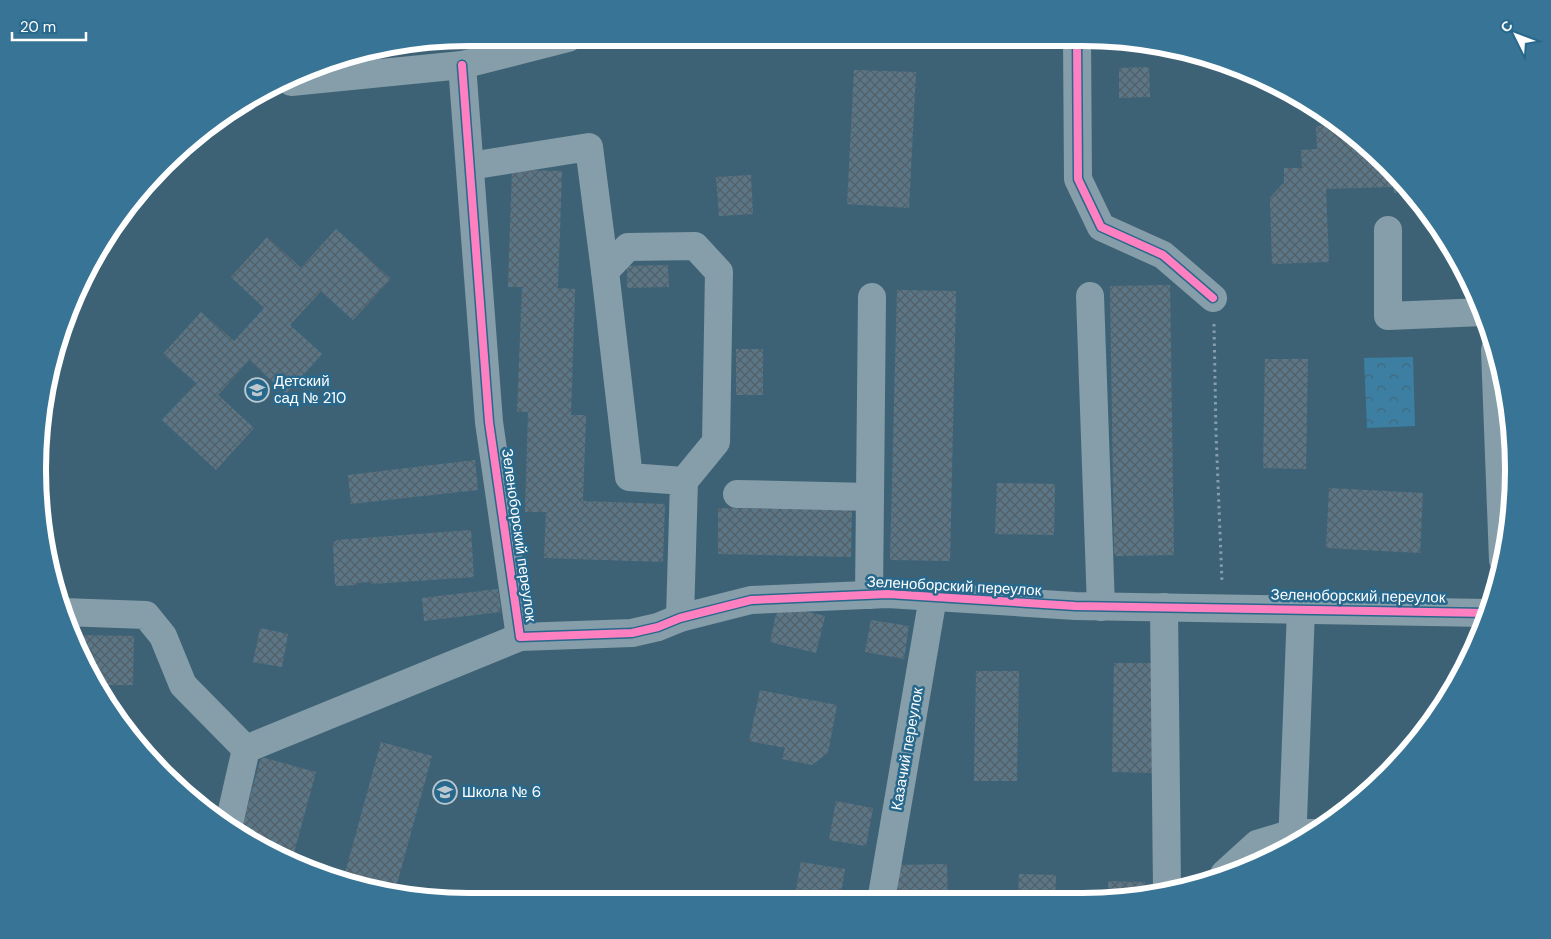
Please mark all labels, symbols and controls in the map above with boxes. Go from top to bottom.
scale bar [12,10,86,42]
north arrow [1491,10,1541,60]
text: 20 m [20,17,56,37]
text: С [1496,17,1516,36]
place label: Детский сад № 210 [274,371,346,408]
school or university icon: Детский сад № 210 [244,377,270,403]
street label: Зеленоборский переулок [497,447,541,623]
street label: Зеленоборский переулок [866,571,1042,601]
street label: Зеленоборский переулок [1270,584,1446,608]
street label: Казачий переулок [886,686,928,812]
school or university icon: Школа № 6 [432,779,458,805]
place label: Школа № 6 [462,782,541,802]

